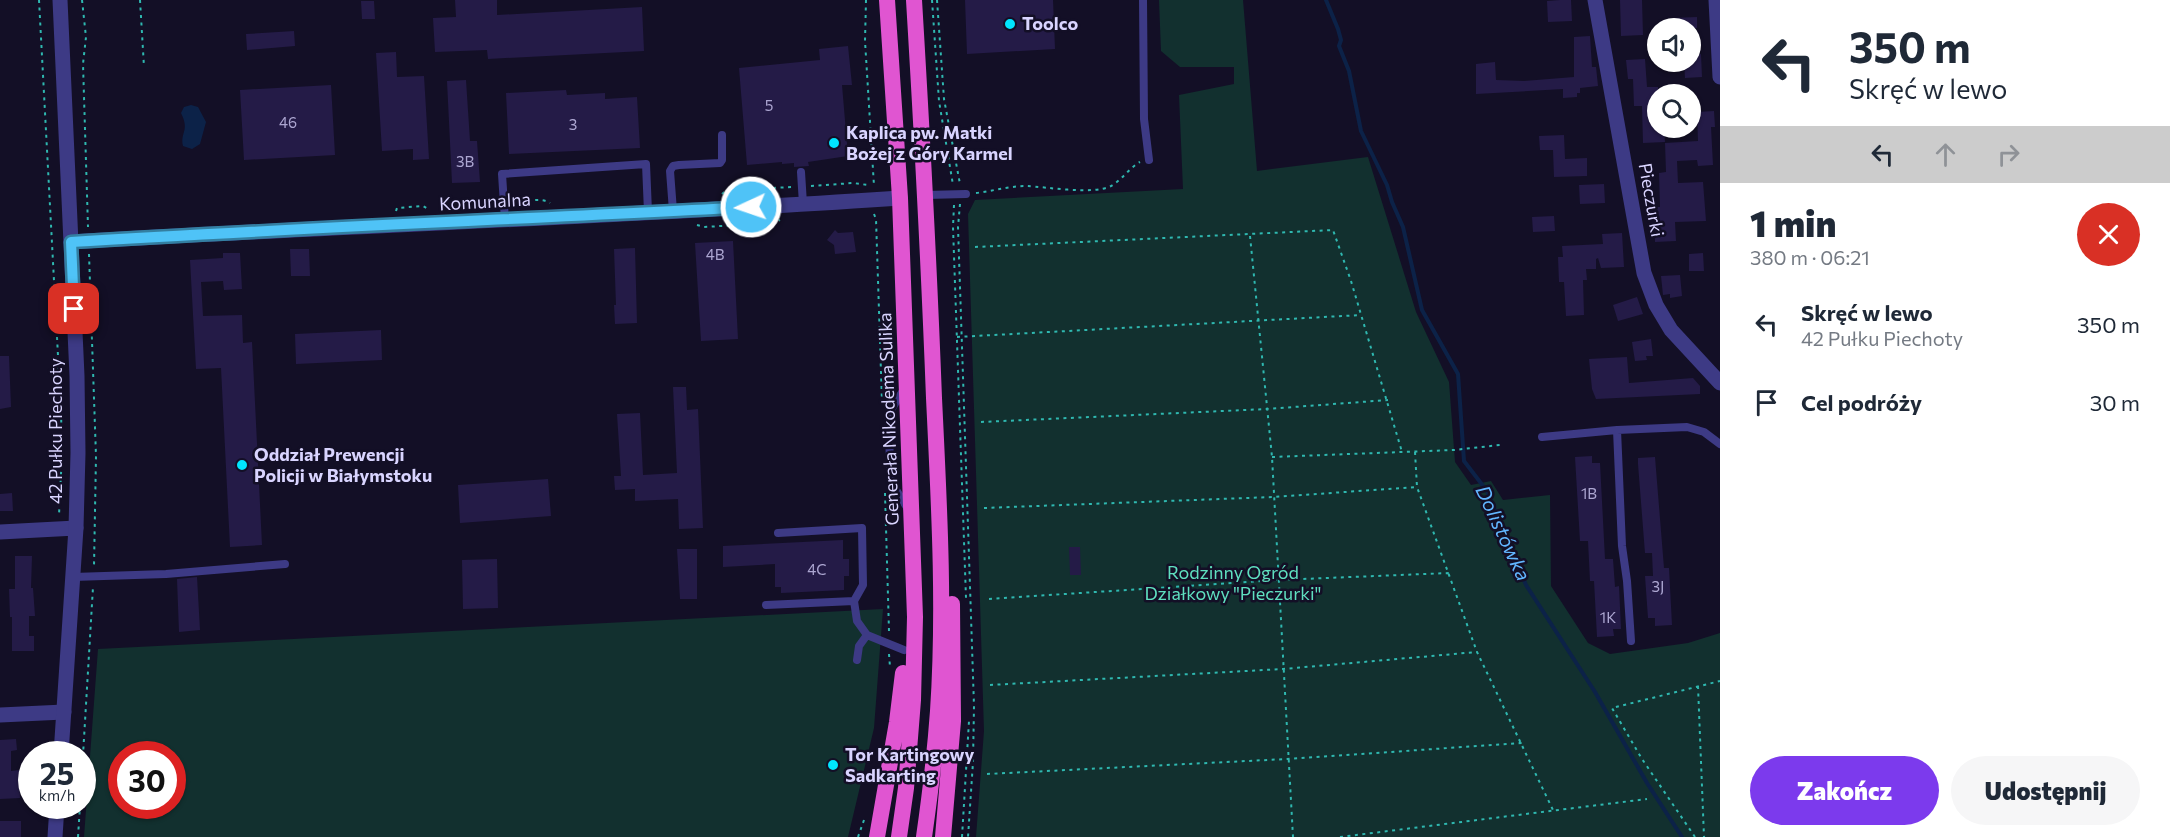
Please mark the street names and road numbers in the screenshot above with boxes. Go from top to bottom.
street label: Pieczurki [1635,161,1669,239]
street label: Komunalna [438,188,531,214]
street label: Generała Nikodema Sulika [873,312,903,526]
street label: 42 Pułku Piechoty [44,358,66,504]

